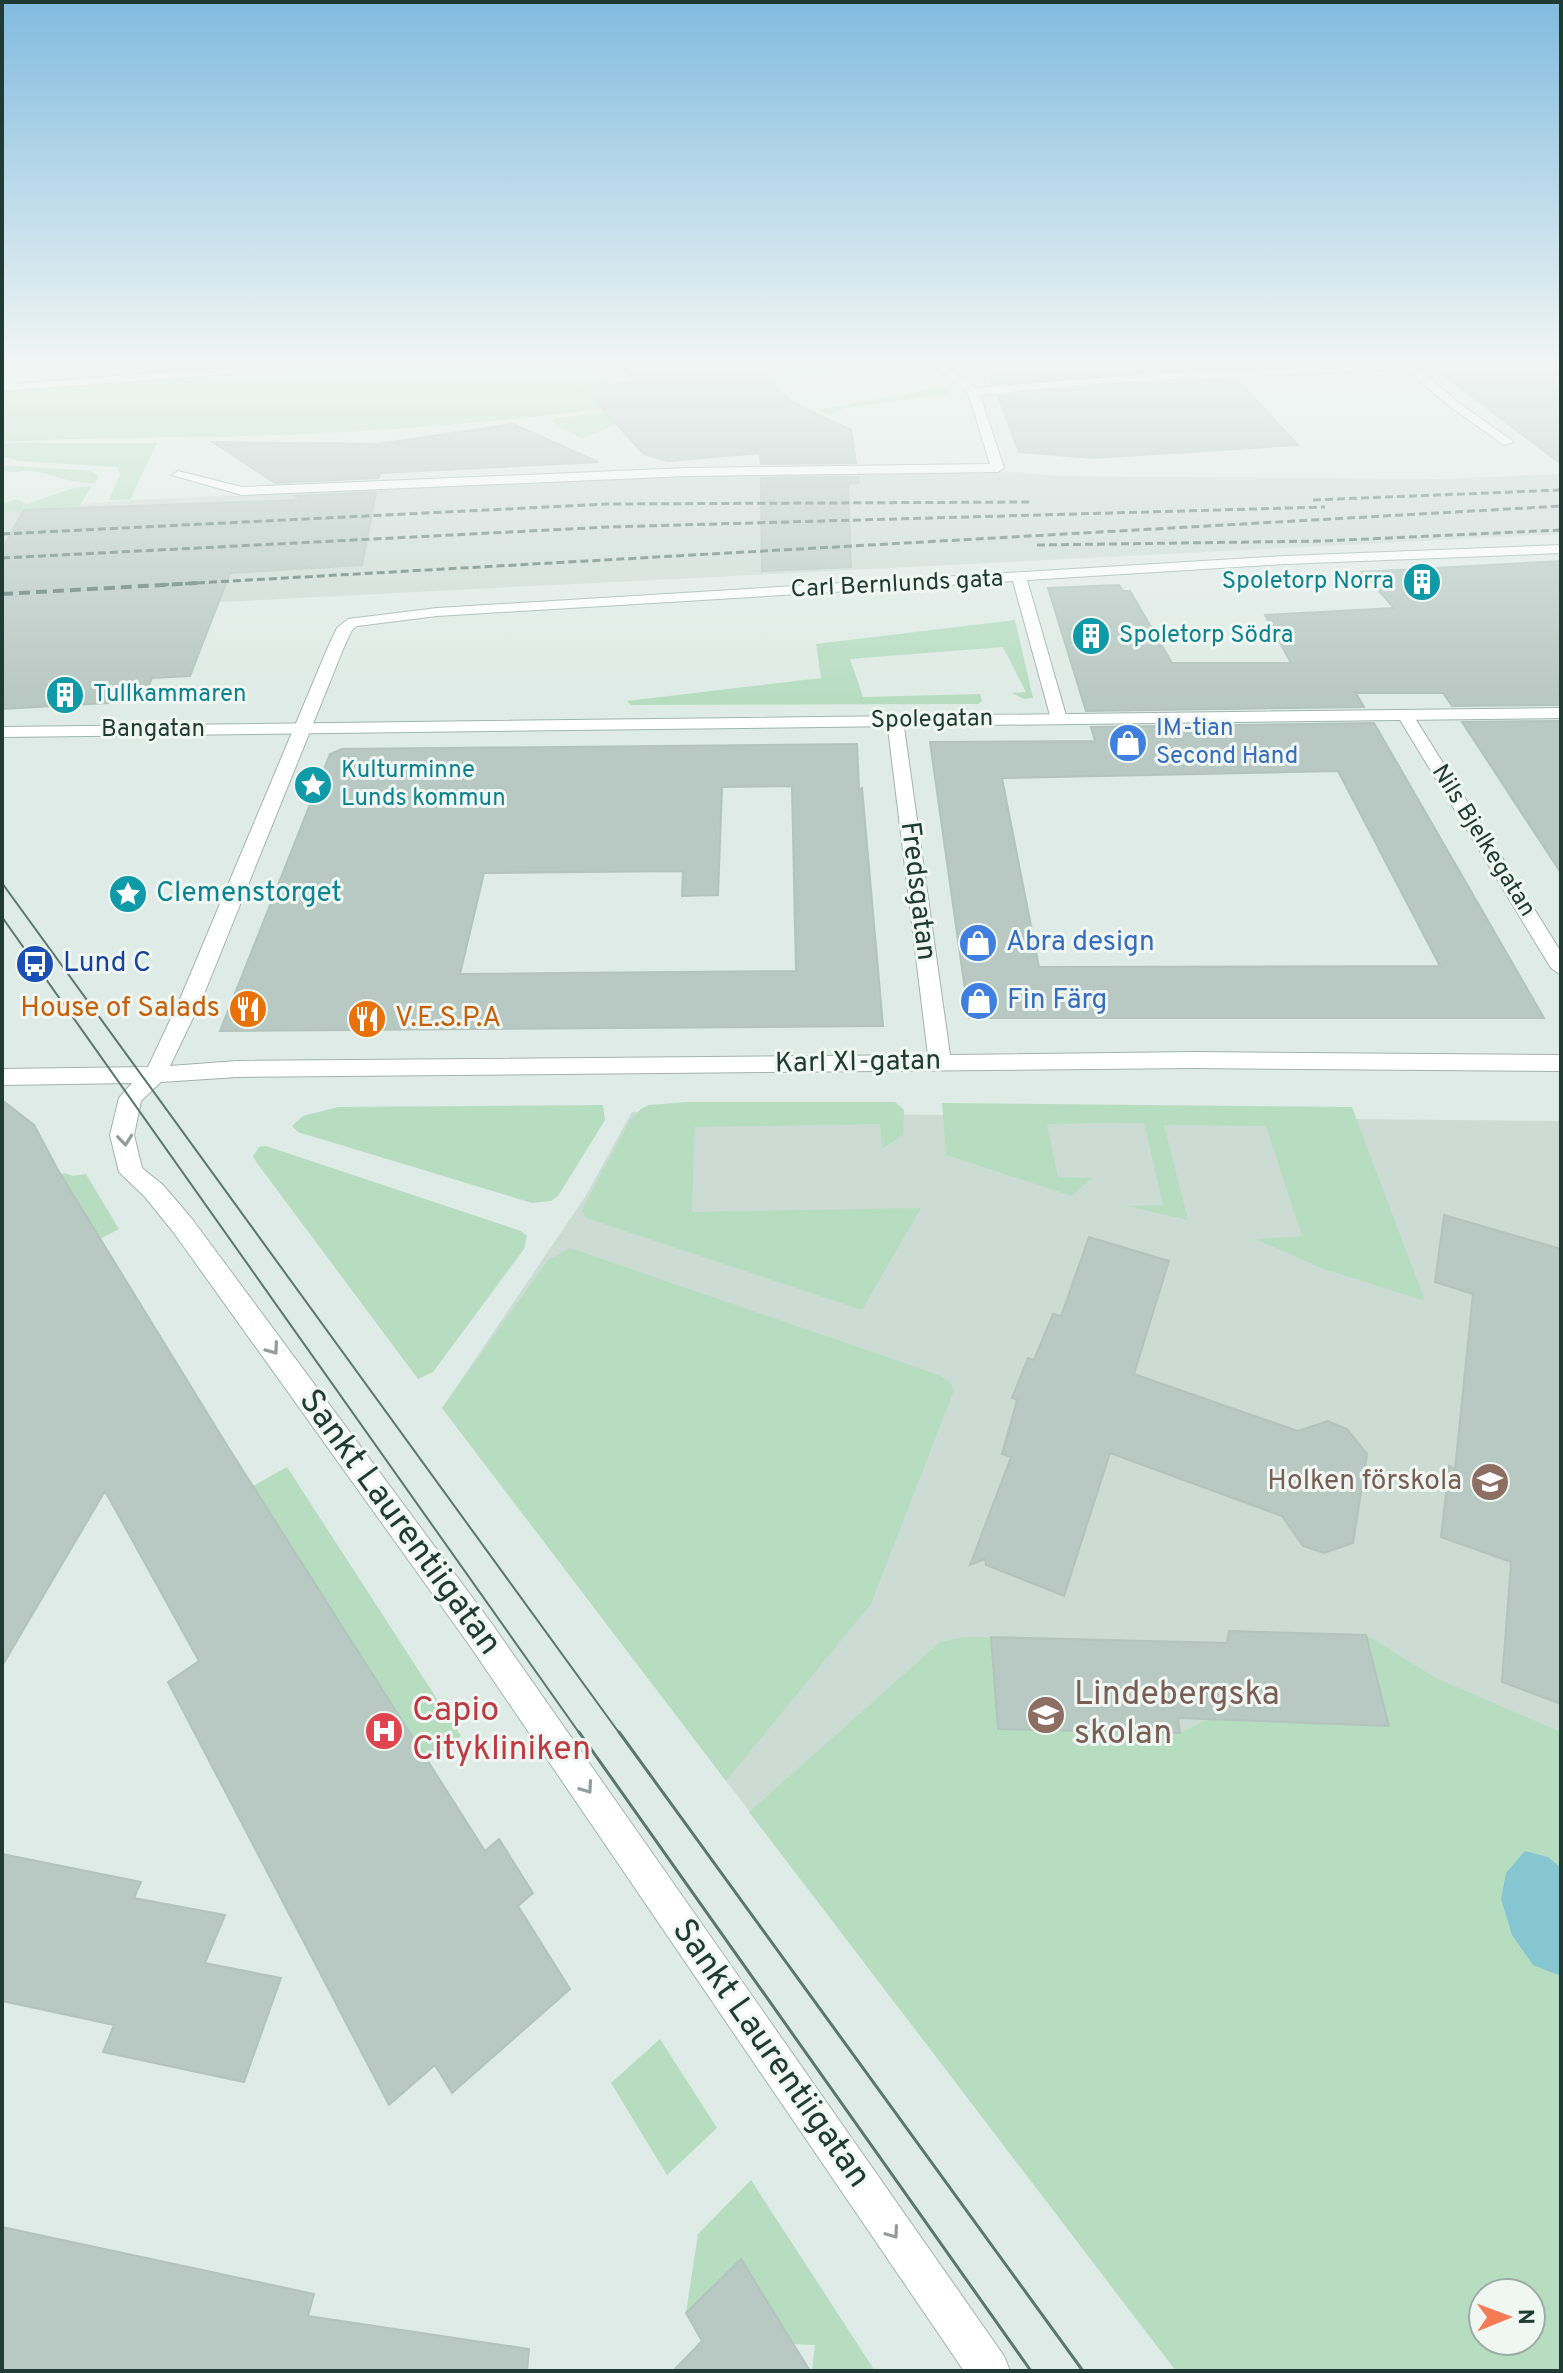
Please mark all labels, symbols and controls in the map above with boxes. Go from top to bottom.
building icon: Spoletorp Norra [1401,561,1443,603]
street label: Carl Bernlunds gata [790,564,1004,606]
place label: Spoletorp Norra [1222,567,1394,597]
building icon: Spoletorp Södra [1070,615,1112,657]
place label: Spoletorp Södra [1119,621,1293,651]
building icon: Tullkammaren [44,674,86,716]
place label: Tullkammaren [93,680,247,710]
street label: Spolegatan [870,704,994,736]
place label: IM-tian Second Hand [1156,714,1298,772]
street label: Bangatan [101,715,205,745]
shop icon: IM-tian Second Hand [1107,722,1149,764]
place label: Kulturminne Lunds kommun [341,756,506,814]
street label: Nils Bjelkegatan [1424,759,1542,923]
place icon: Kulturminne Lunds kommun [292,764,334,806]
street label: Fredsgatan [891,820,943,962]
place icon: Clemenstorget [107,873,149,915]
place label: Clemenstorget [156,876,342,912]
shop icon: Abra design [957,922,999,964]
place label: Abra design [1006,925,1155,961]
bus stop icon: Lund C [14,943,56,985]
place label: Lund C [63,946,151,982]
shop icon: Fin Färg [958,980,1000,1022]
place label: Fin Färg [1007,983,1107,1019]
restaurant icon: House of Salads [227,988,269,1030]
place label: House of Salads [20,991,220,1027]
restaurant icon: V.E.S.P.A [346,998,388,1040]
place label: V.E.S.P.A [395,1001,501,1037]
street label: Karl XI-gatan [775,1044,941,1082]
one-way arrow [116,1134,133,1147]
one-way arrow [263,1340,278,1355]
street label: Sankt Laurentiigatan [288,1382,510,1664]
school or university icon: Holken förskola [1469,1461,1511,1503]
place label: Holken förskola [1267,1464,1462,1500]
place label: Lindebergska skolan [1074,1674,1280,1756]
place label: Capio Citykliniken [412,1690,591,1772]
school or university icon: Lindebergska skolan [1025,1694,1067,1736]
hospital icon: Capio Citykliniken [363,1710,405,1752]
one-way arrow [577,1780,592,1794]
street label: Sankt Laurentiigatan [661,1911,879,2197]
one-way arrow [883,2224,898,2238]
north arrow [1467,2277,1547,2357]
text: N [1511,2309,1538,2325]

